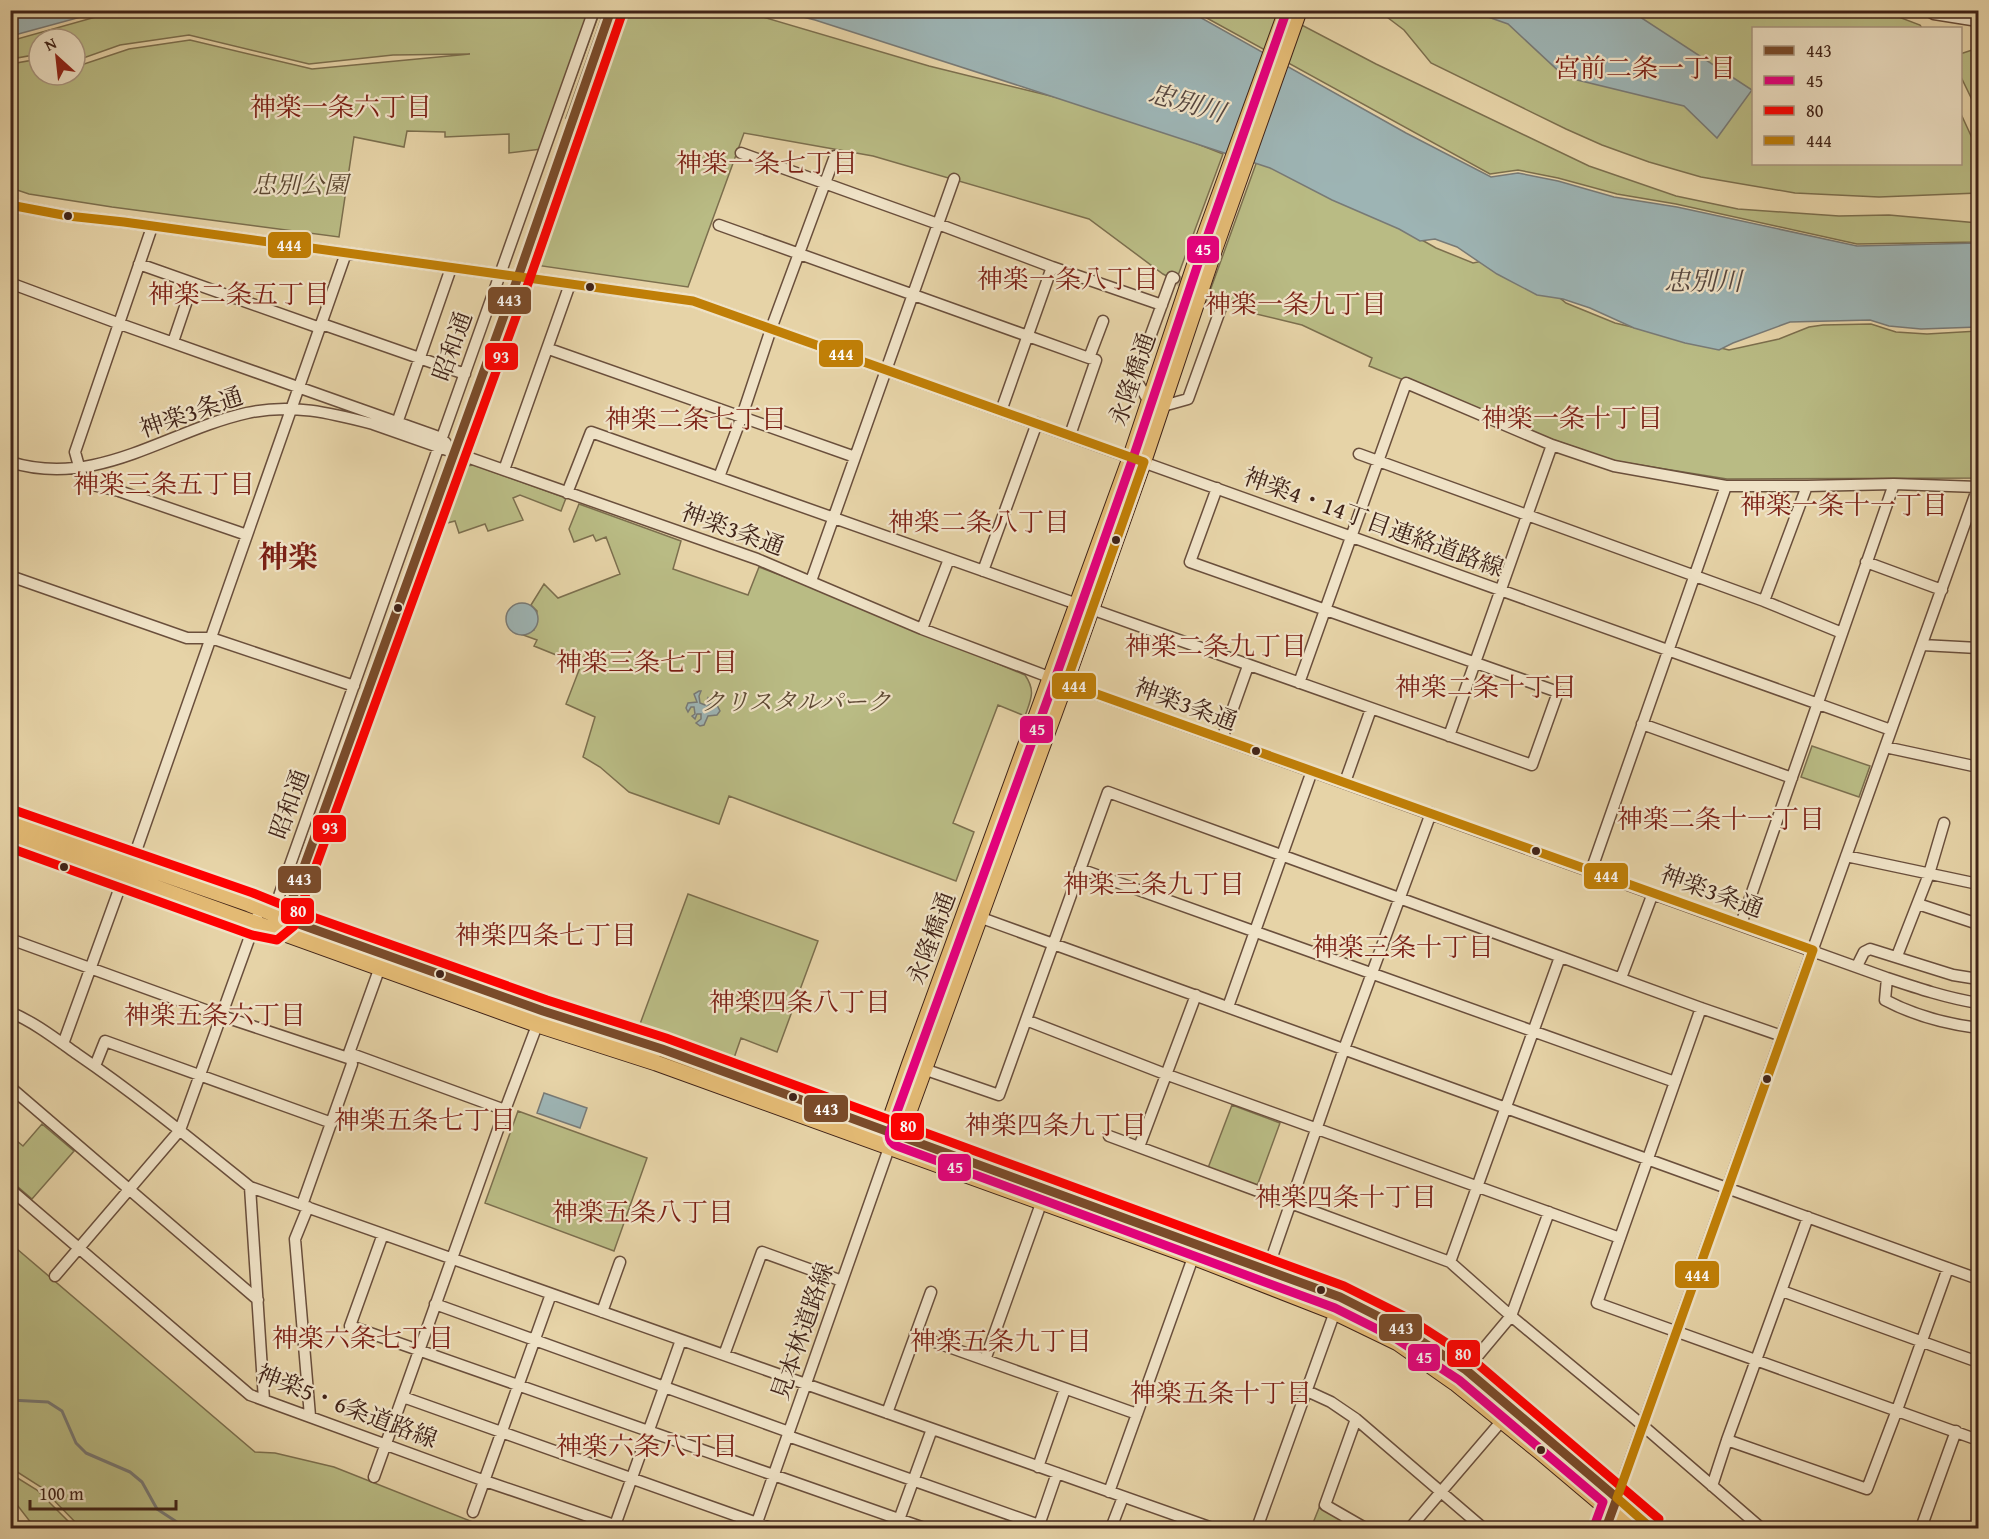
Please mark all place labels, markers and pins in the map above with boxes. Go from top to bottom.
unlabelled marker [62,210,74,222]
unlabelled marker [584,281,596,293]
unlabelled marker [1110,534,1122,546]
unlabelled marker [392,602,404,614]
unlabelled marker [1250,745,1262,757]
unlabelled marker [1530,845,1542,857]
unlabelled marker [58,861,70,873]
unlabelled marker [434,968,446,980]
unlabelled marker [1761,1073,1773,1085]
unlabelled marker [787,1091,799,1103]
unlabelled marker [1315,1284,1327,1296]
unlabelled marker [1535,1444,1547,1456]

